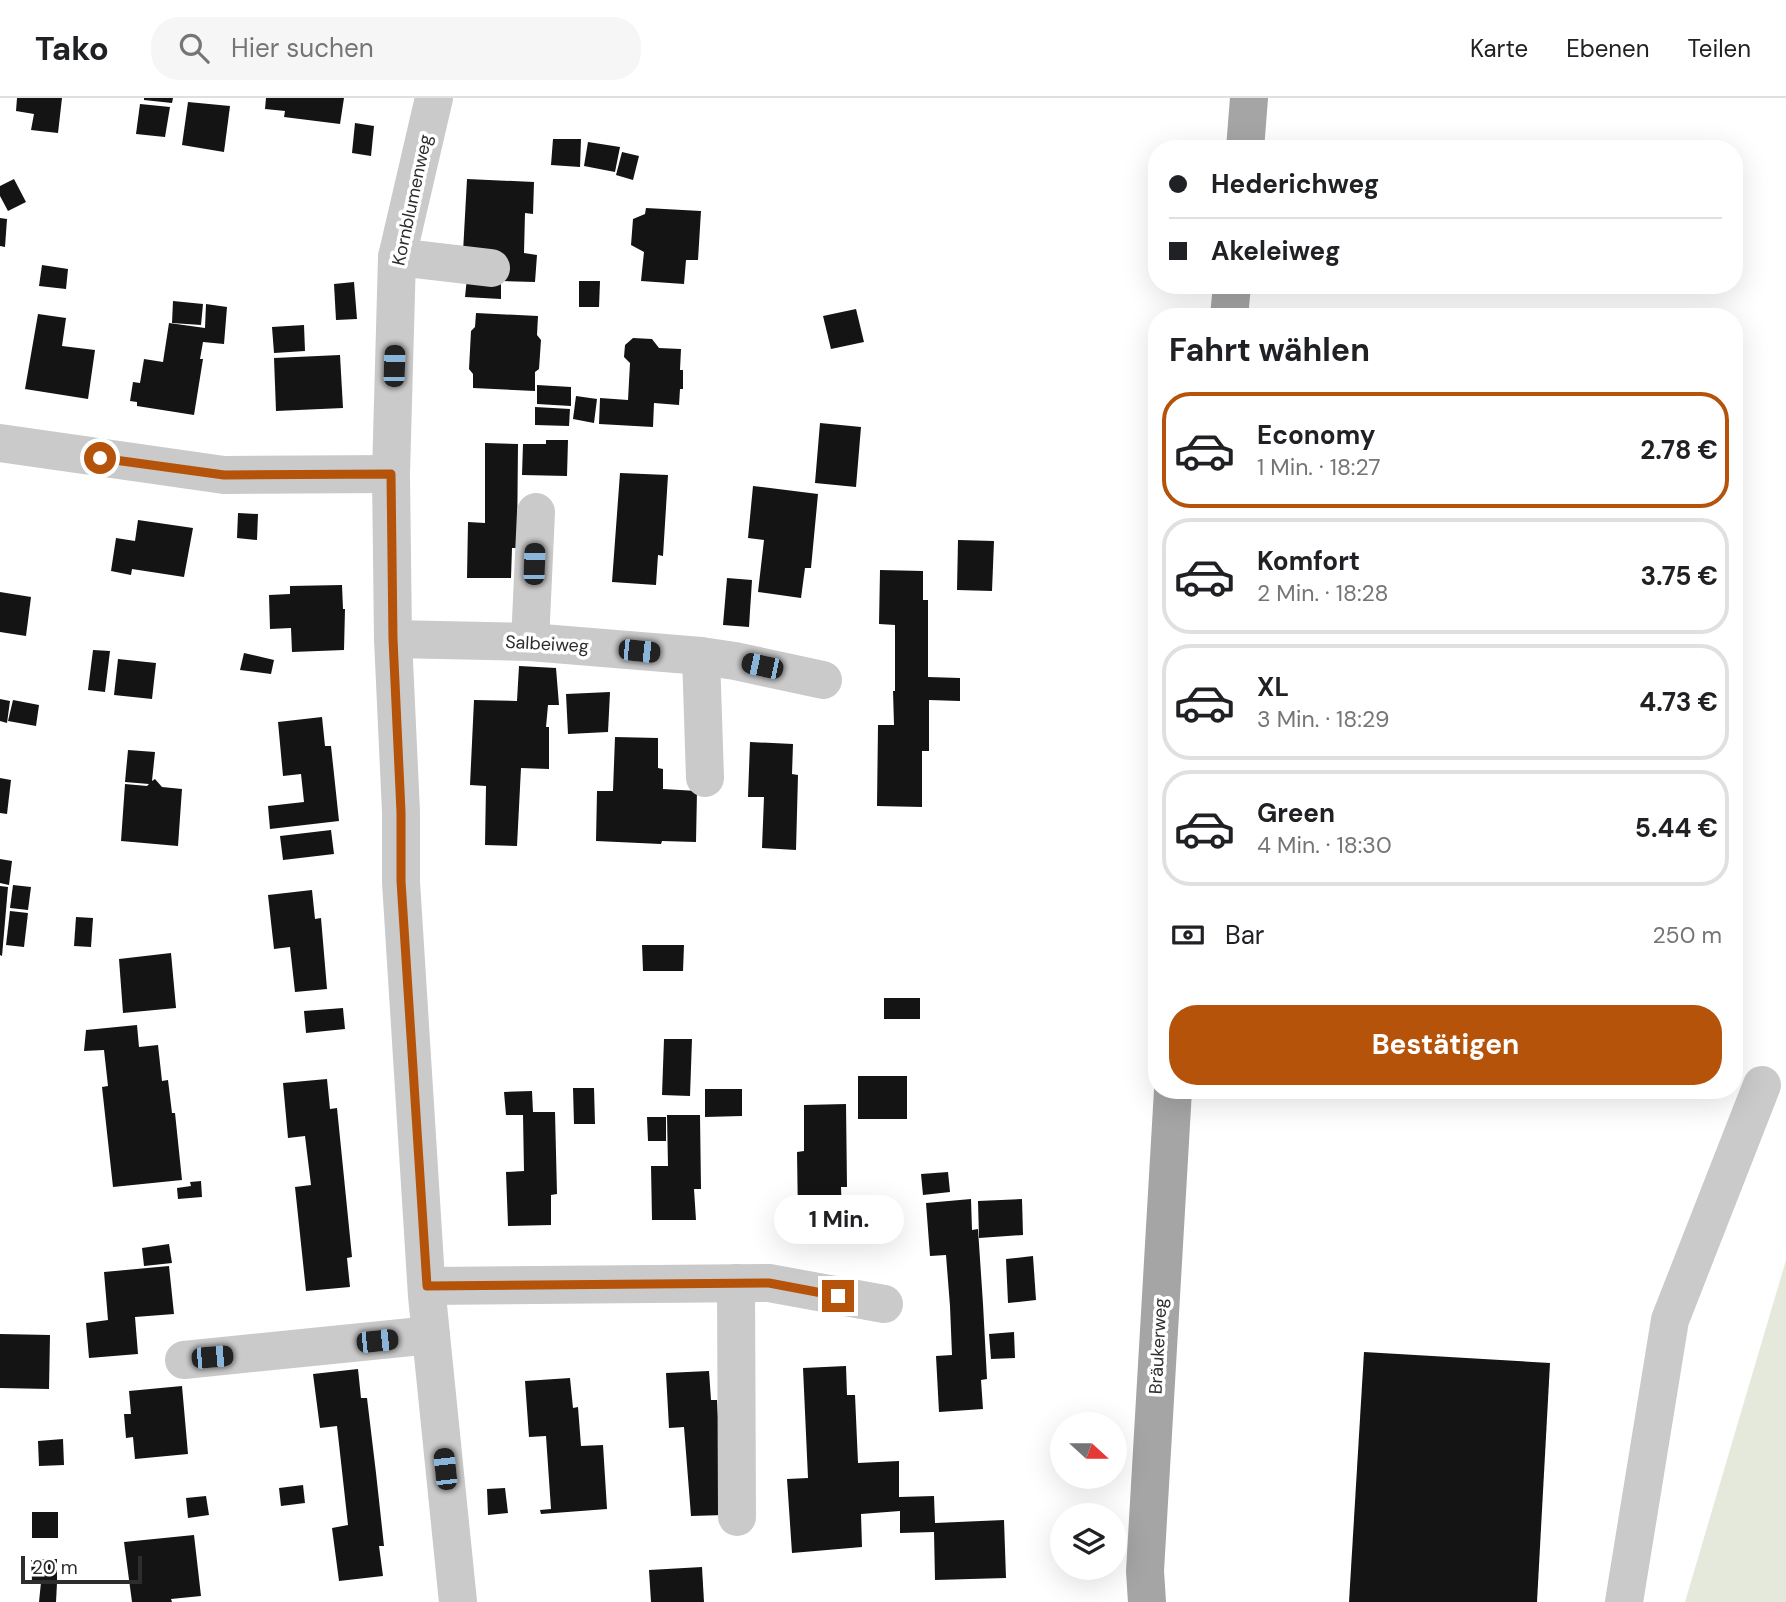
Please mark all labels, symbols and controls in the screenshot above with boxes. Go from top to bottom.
search box [151,17,641,80]
text: Tako [35,27,109,70]
icon: search [175,29,213,67]
text: Hier suchen [231,31,374,65]
text: Karte [1470,33,1528,64]
text: Ebenen [1566,33,1650,64]
text: Teilen [1688,33,1751,64]
street label: Kornblumenweg [386,132,438,268]
text: Hederichweg [1211,167,1379,201]
text: Akeleiweg [1211,234,1340,268]
text: Fahrt wählen [1169,329,1370,371]
car [383,345,406,387]
text: Economy [1257,418,1375,452]
icon: car [1173,419,1236,482]
text: 2.78 € [1640,433,1718,467]
route start [84,442,116,474]
text: 1 Min. · 18:27 [1257,452,1381,482]
car [523,543,546,585]
text: Komfort [1257,544,1360,578]
icon: car [1173,545,1236,608]
text: 3.75 € [1640,559,1718,593]
text: 2 Min. · 18:28 [1257,578,1388,608]
street label: Salbeiweg [505,630,589,658]
car [618,638,661,664]
car [740,651,785,681]
text: XL [1257,670,1289,704]
icon: car [1173,671,1236,734]
text: 4.73 € [1639,685,1718,719]
text: 3 Min. · 18:29 [1257,704,1389,734]
text: Green [1257,796,1335,830]
icon: car [1173,797,1236,860]
text: 5.44 € [1635,811,1718,845]
text: 4 Min. · 18:30 [1257,830,1392,860]
icon: cash [1169,916,1207,954]
text: Bar [1225,918,1264,952]
text: 250 m [1652,920,1722,950]
button: Bestätigen [1169,1005,1722,1085]
callout: 1 Min. [773,1194,903,1244]
text: 1 Min. [809,1204,869,1234]
route end [822,1280,854,1312]
street label: Bräukerweg [1143,1297,1173,1395]
car [356,1328,399,1354]
car [191,1345,234,1369]
north arrow [1050,1412,1127,1489]
map controls [1050,1412,1127,1580]
car [433,1447,458,1491]
button: layers [1050,1503,1127,1580]
scale bar [21,1553,142,1585]
text: 20 m [32,1555,78,1580]

